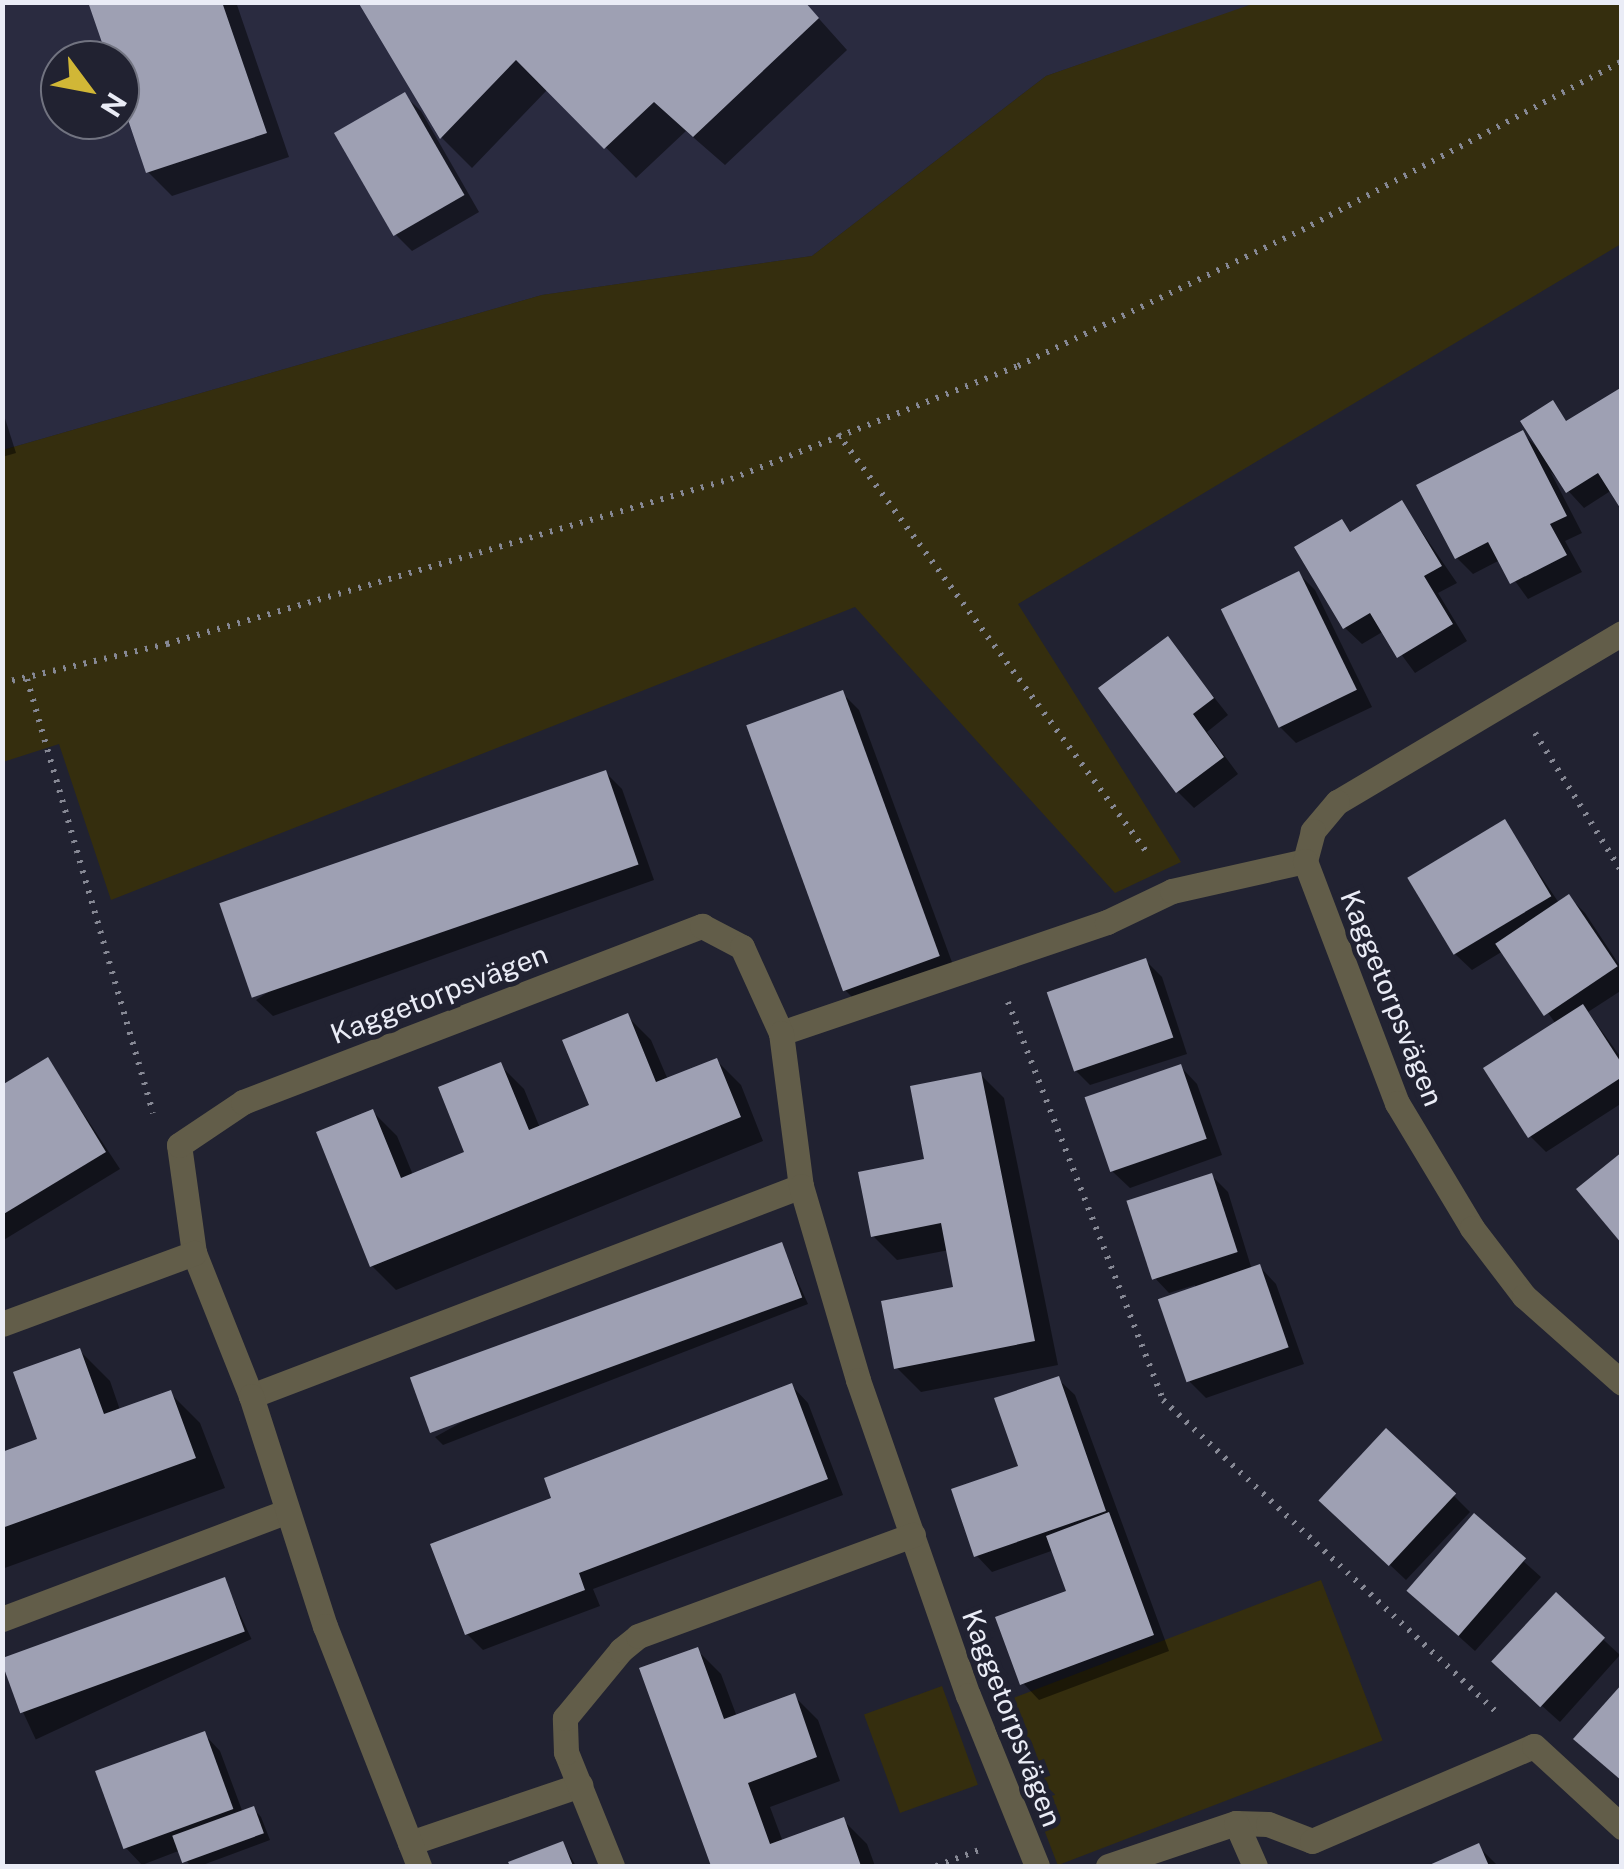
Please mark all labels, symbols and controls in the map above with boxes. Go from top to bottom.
north arrow [40,40,140,140]
text: N [94,87,134,123]
street label: Kaggetorpsvägen [1333,885,1451,1111]
street label: Kaggetorpsvägen [326,937,552,1051]
street label: Kaggetorpsvägen [955,1605,1069,1831]

